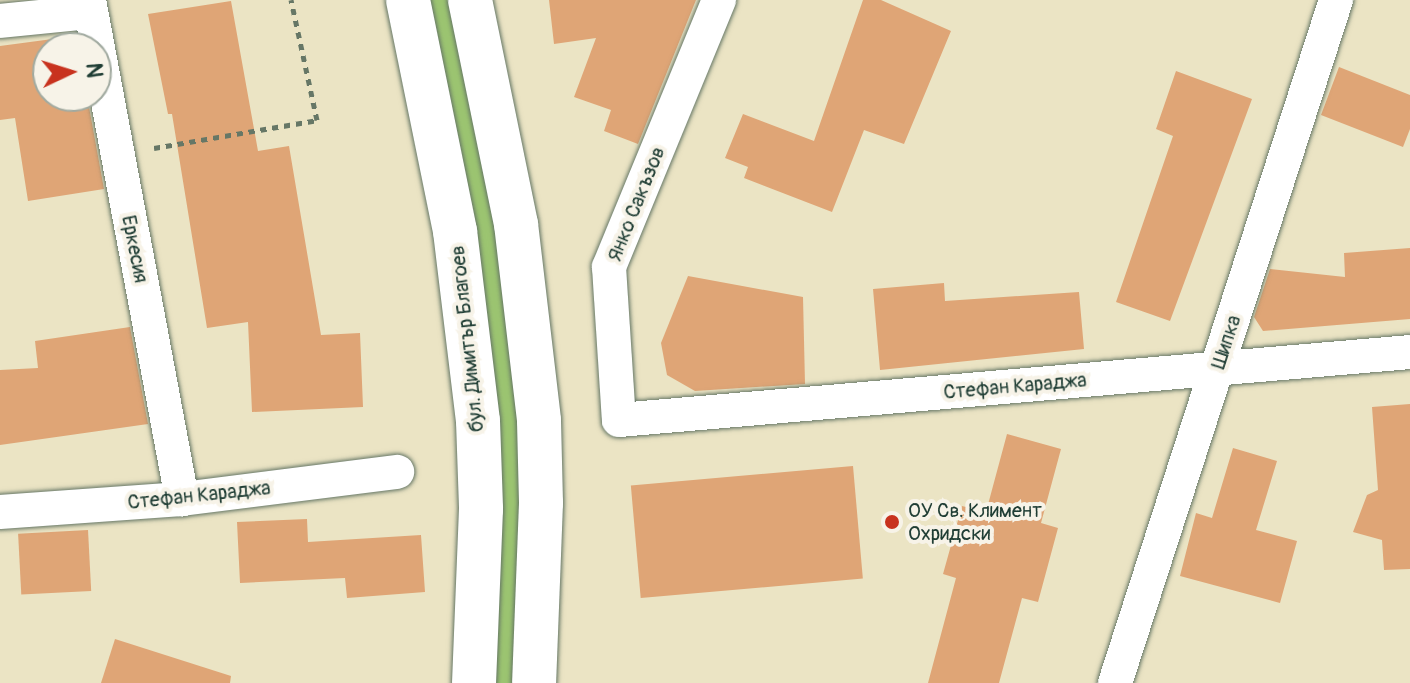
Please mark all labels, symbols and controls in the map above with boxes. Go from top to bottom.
north arrow [32,32,112,112]
text: N [79,62,108,79]
street label: Янко Сакъзов [602,143,670,265]
street label: Еркесия [117,213,153,285]
street label: бул. Димитър Благоев [445,245,489,433]
street label: Шипка [1206,312,1246,372]
street label: Стефан Караджа [942,368,1088,404]
street label: Стефан Караджа [126,476,272,514]
place label: ОУ Св. Климент Охридски [908,498,1042,545]
marker: ОУ Св. Климент Охридски [883,513,901,531]

